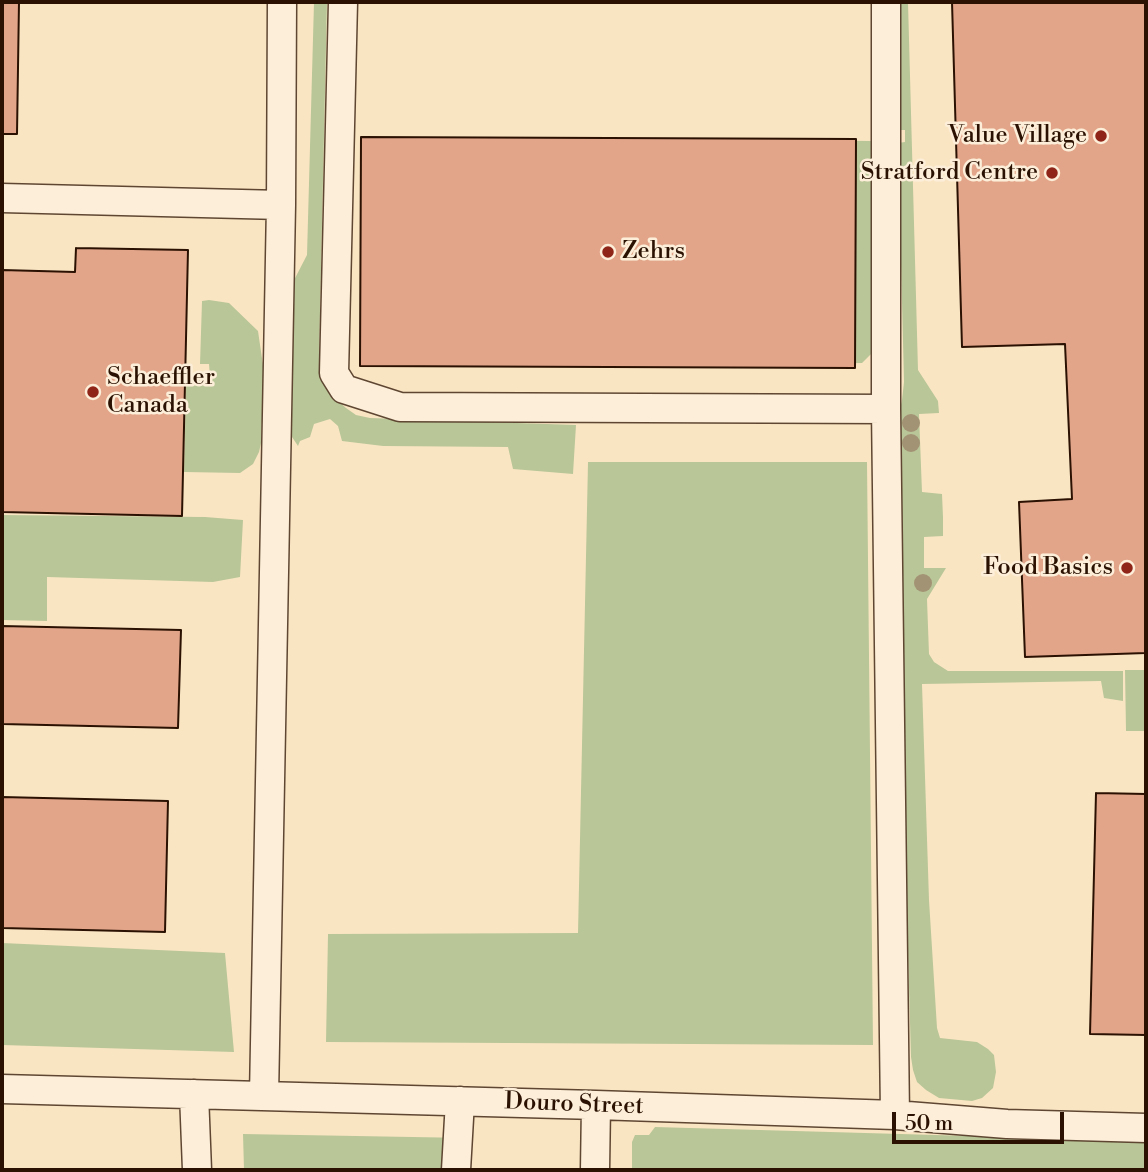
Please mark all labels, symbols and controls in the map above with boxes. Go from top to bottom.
place label: Value Village [948,122,1087,150]
marker: Value Village [1093,128,1109,144]
place label: Stratford Centre [861,159,1038,187]
marker: Stratford Centre [1044,165,1060,181]
place label: Zehrs [622,238,685,266]
marker: Zehrs [600,244,616,260]
place label: Schaeffler Canada [107,364,215,420]
marker: Schaeffler Canada [85,384,101,400]
place label: Food Basics [983,554,1113,582]
marker: Food Basics [1119,560,1135,576]
street label: Douro Street [504,1088,644,1122]
scale bar [896,1098,1068,1142]
text: 50 m [905,1111,953,1137]

